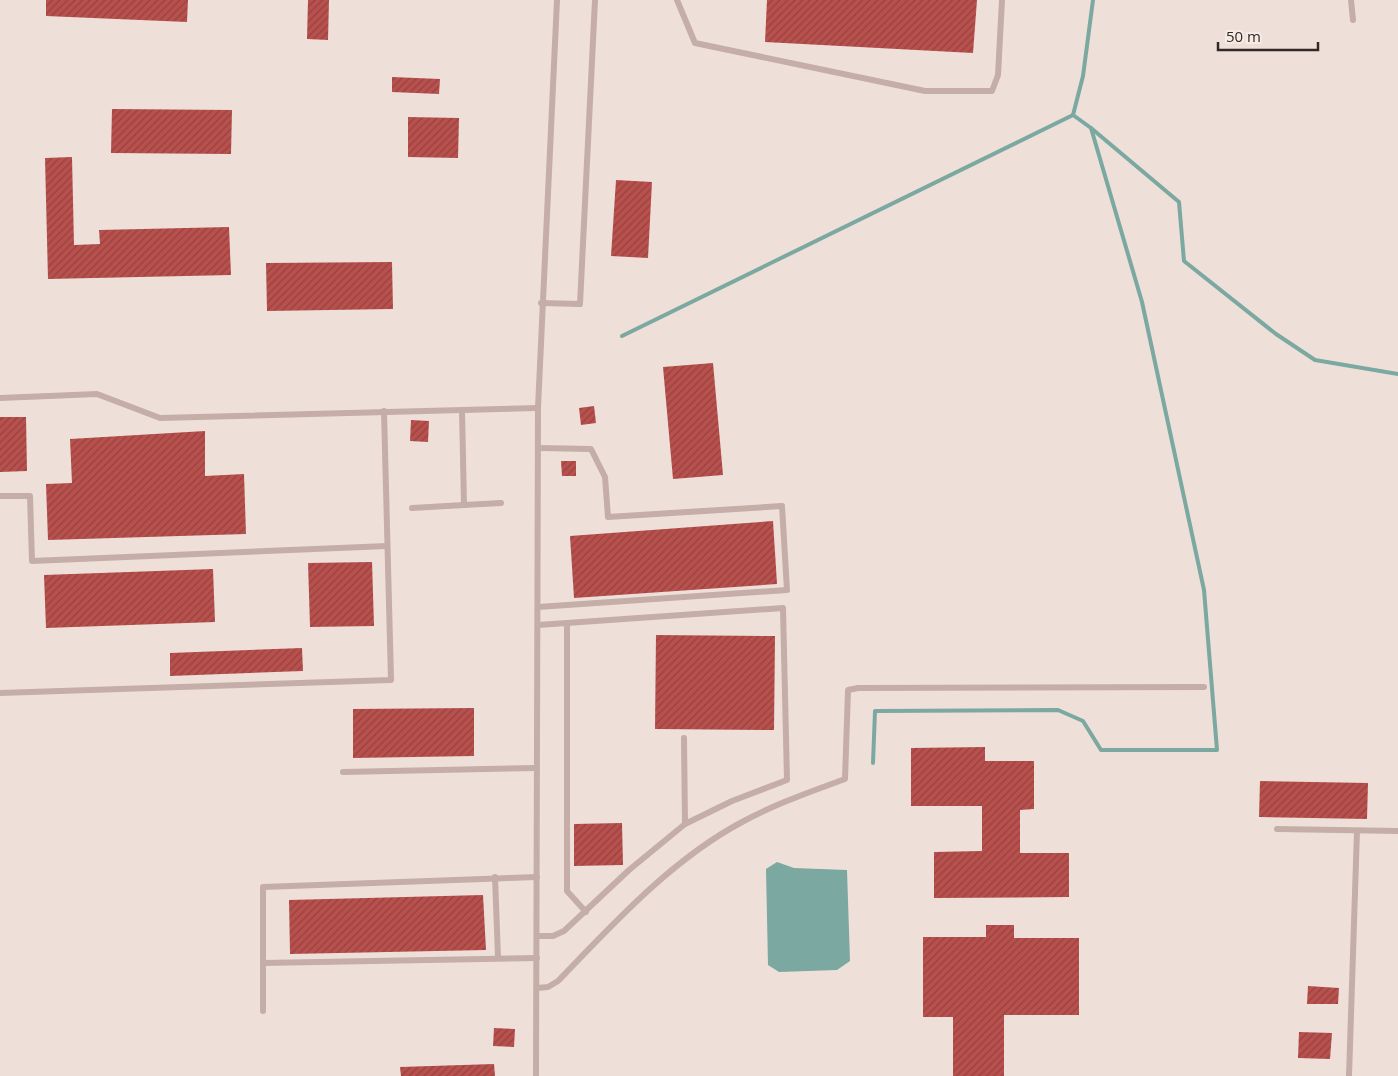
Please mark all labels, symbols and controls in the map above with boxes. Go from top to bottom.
scale bar [1218,20,1318,52]
text: 50 m [1226,26,1261,46]

